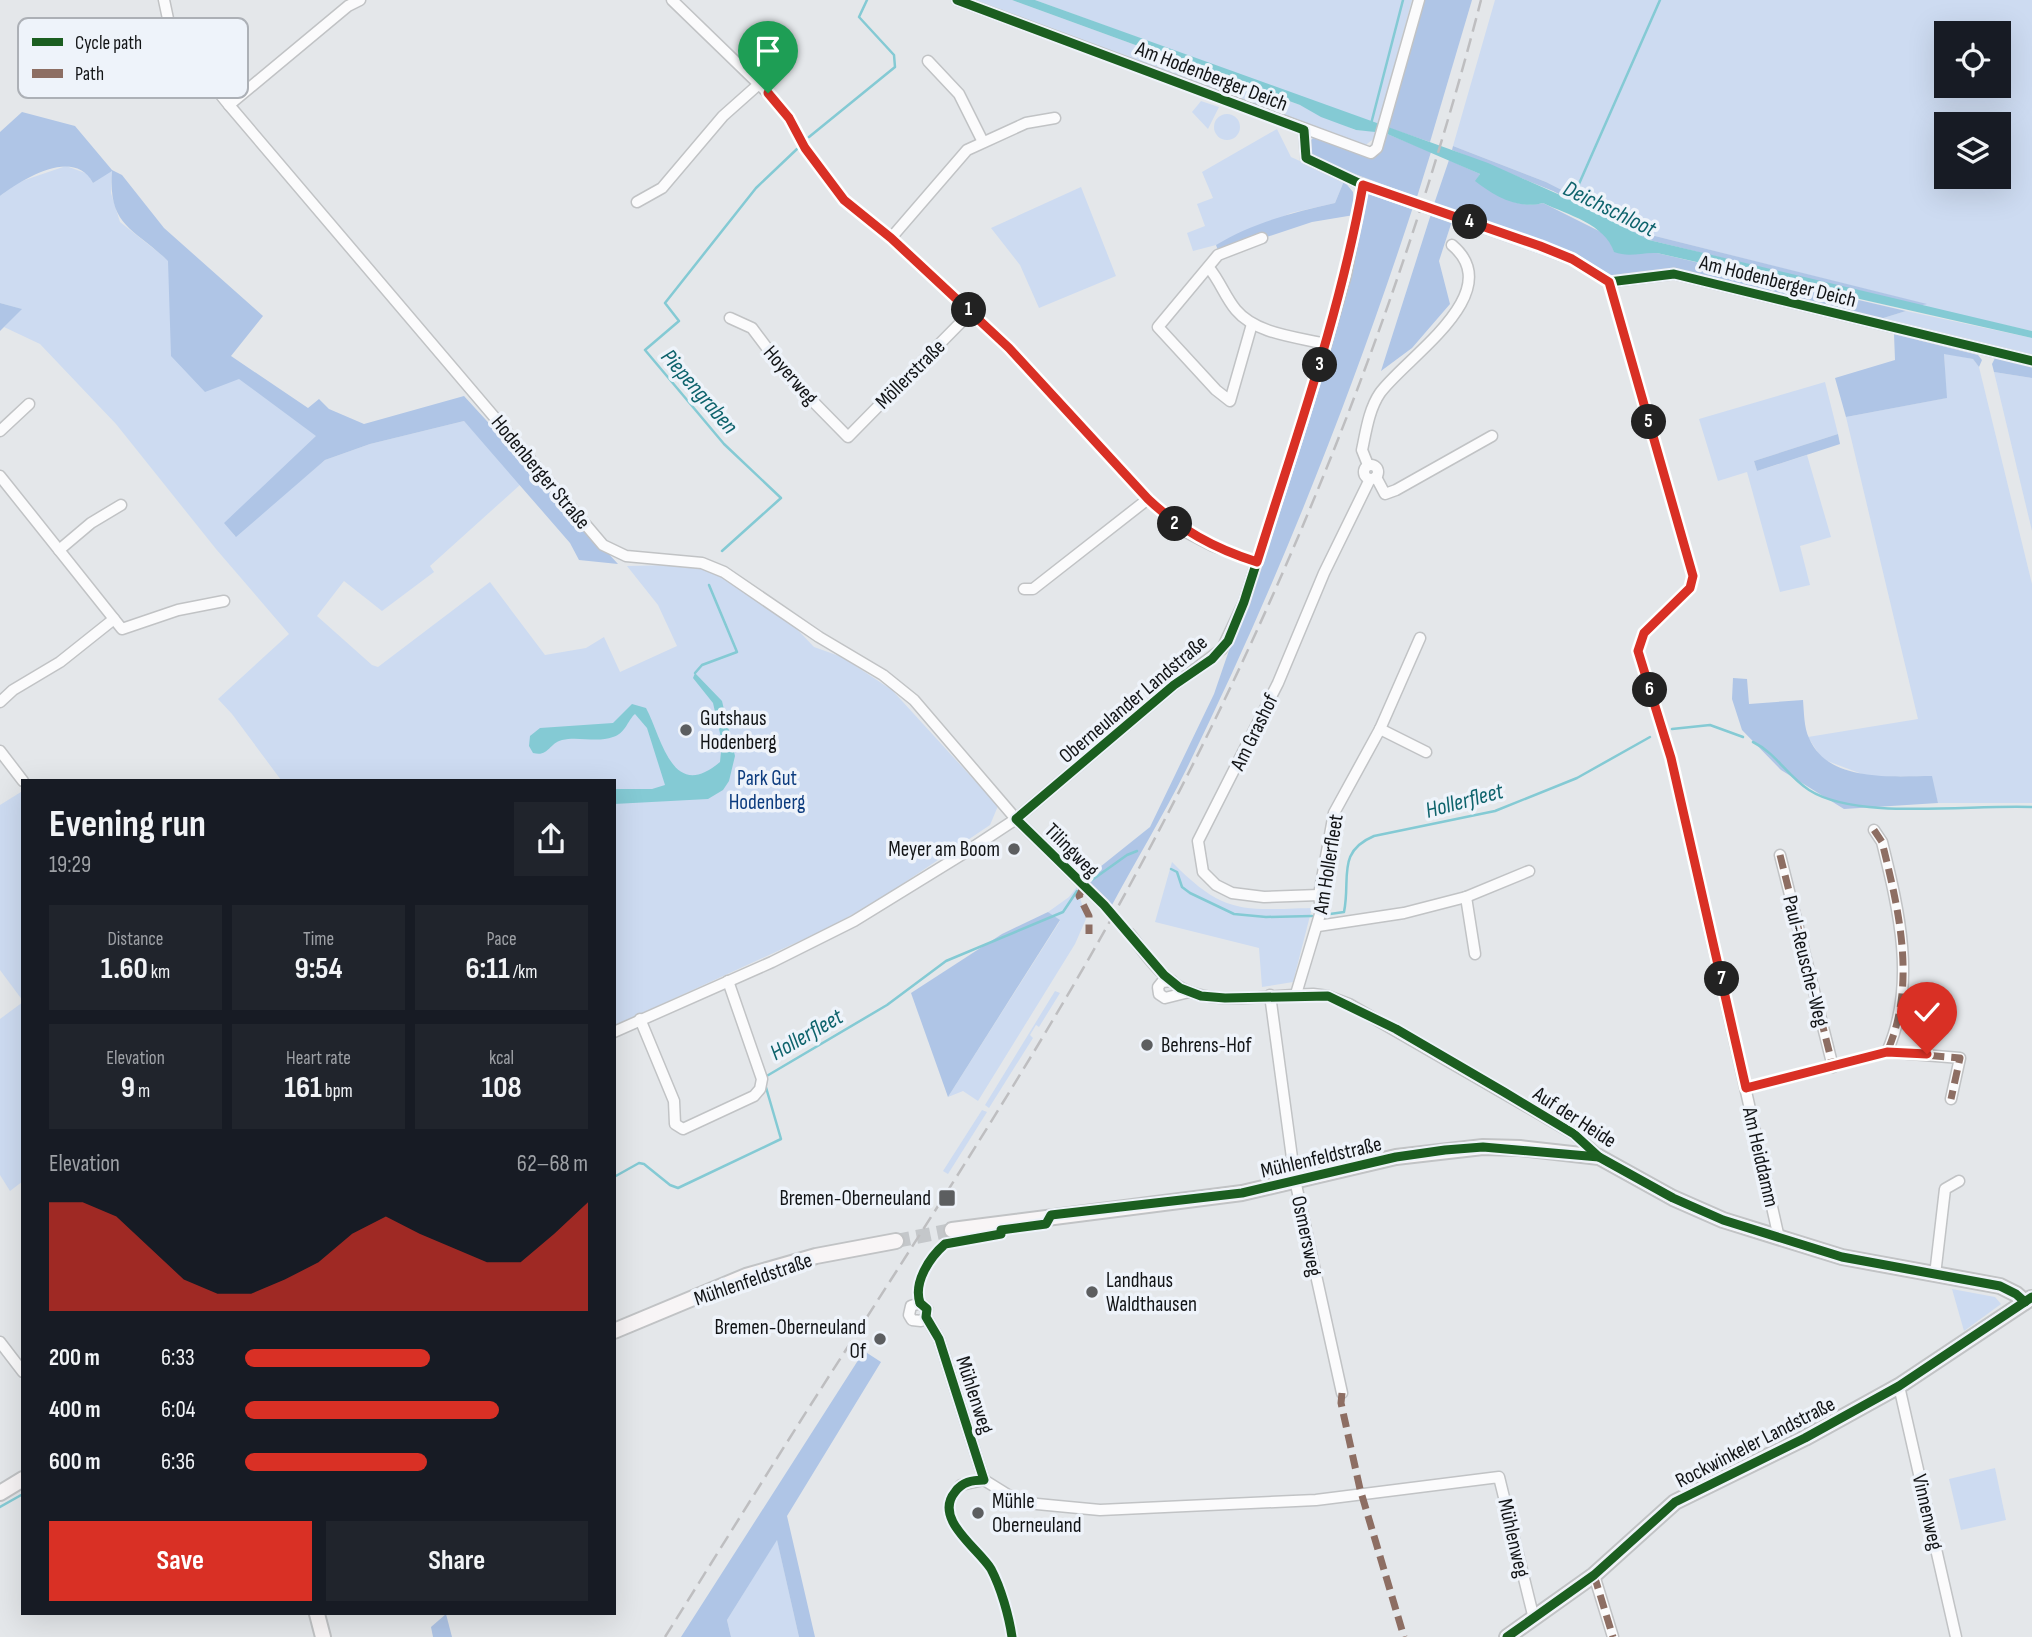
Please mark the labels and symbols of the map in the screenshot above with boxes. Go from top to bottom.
legend [18,18,248,98]
pin [738,21,798,93]
text: Cycle path [75,32,142,55]
street label: Am Hodenberger Deich [1131,36,1291,117]
text: Path [75,63,104,86]
water label: Deichschloot [1559,175,1661,244]
pin: 4 [1452,204,1488,240]
street label: Am Hodenberger Deich [1696,250,1859,313]
pin: 1 [951,292,986,328]
street label: Möllerstraße [870,334,950,414]
street label: Hoyerweg [758,341,823,410]
water label: Piepengraben [655,344,744,440]
pin: 3 [1302,348,1338,382]
pin: 5 [1632,404,1666,440]
street label: Hodenberger Straße [486,410,595,534]
pin: 2 [1158,506,1192,542]
street label: Oberneulander Landstraße [1054,630,1213,769]
pin: 6 [1632,672,1668,708]
street label: Am Grashof [1225,689,1284,775]
place label: Gutshaus Hodenberg [700,706,777,755]
marker: Gutshaus Hodenberg [678,722,694,738]
park label: Park Gut Hodenberg [729,766,805,815]
water label: Hollerfleet [1422,777,1507,825]
street label: Am Hollerfleet [1308,812,1349,917]
street label: Tilingweg [1039,818,1104,883]
place label: Meyer am Boom [888,837,1000,862]
marker: Meyer am Boom [1006,841,1022,857]
street label: Paul-Reusche-Weg [1777,893,1834,1029]
pin: 7 [1704,962,1740,996]
pin [1897,982,1957,1054]
water label: Hollerfleet [765,1002,849,1067]
place label: Behrens-Hof [1161,1033,1252,1058]
marker: Behrens-Hof [1139,1037,1155,1053]
street label: Auf der Heide [1528,1081,1621,1153]
street label: Am Heiddamm [1737,1104,1784,1210]
street label: Mühlenfeldstraße [1258,1131,1384,1184]
place label: Bremen-Oberneuland [779,1186,931,1211]
marker: Bremen-Oberneuland [937,1188,957,1208]
street label: Osmersweg [1286,1194,1327,1279]
street label: Mühlenfeldstraße [691,1248,816,1311]
place label: Landhaus Waldthausen [1106,1268,1197,1317]
marker: Landhaus Waldthausen [1084,1284,1100,1300]
place label: Bremen-Oberneuland Of [714,1315,867,1364]
marker: Bremen-Oberneuland Of [872,1331,888,1347]
street label: Mühlenweg [950,1353,999,1437]
street label: Rockwinkeler Landstraße [1671,1391,1839,1493]
street label: Vinnenweg [1907,1472,1948,1553]
place label: Mühle Oberneuland [992,1489,1081,1538]
street label: Mühlenweg [1492,1496,1535,1580]
marker: Mühle Oberneuland [970,1505,986,1521]

